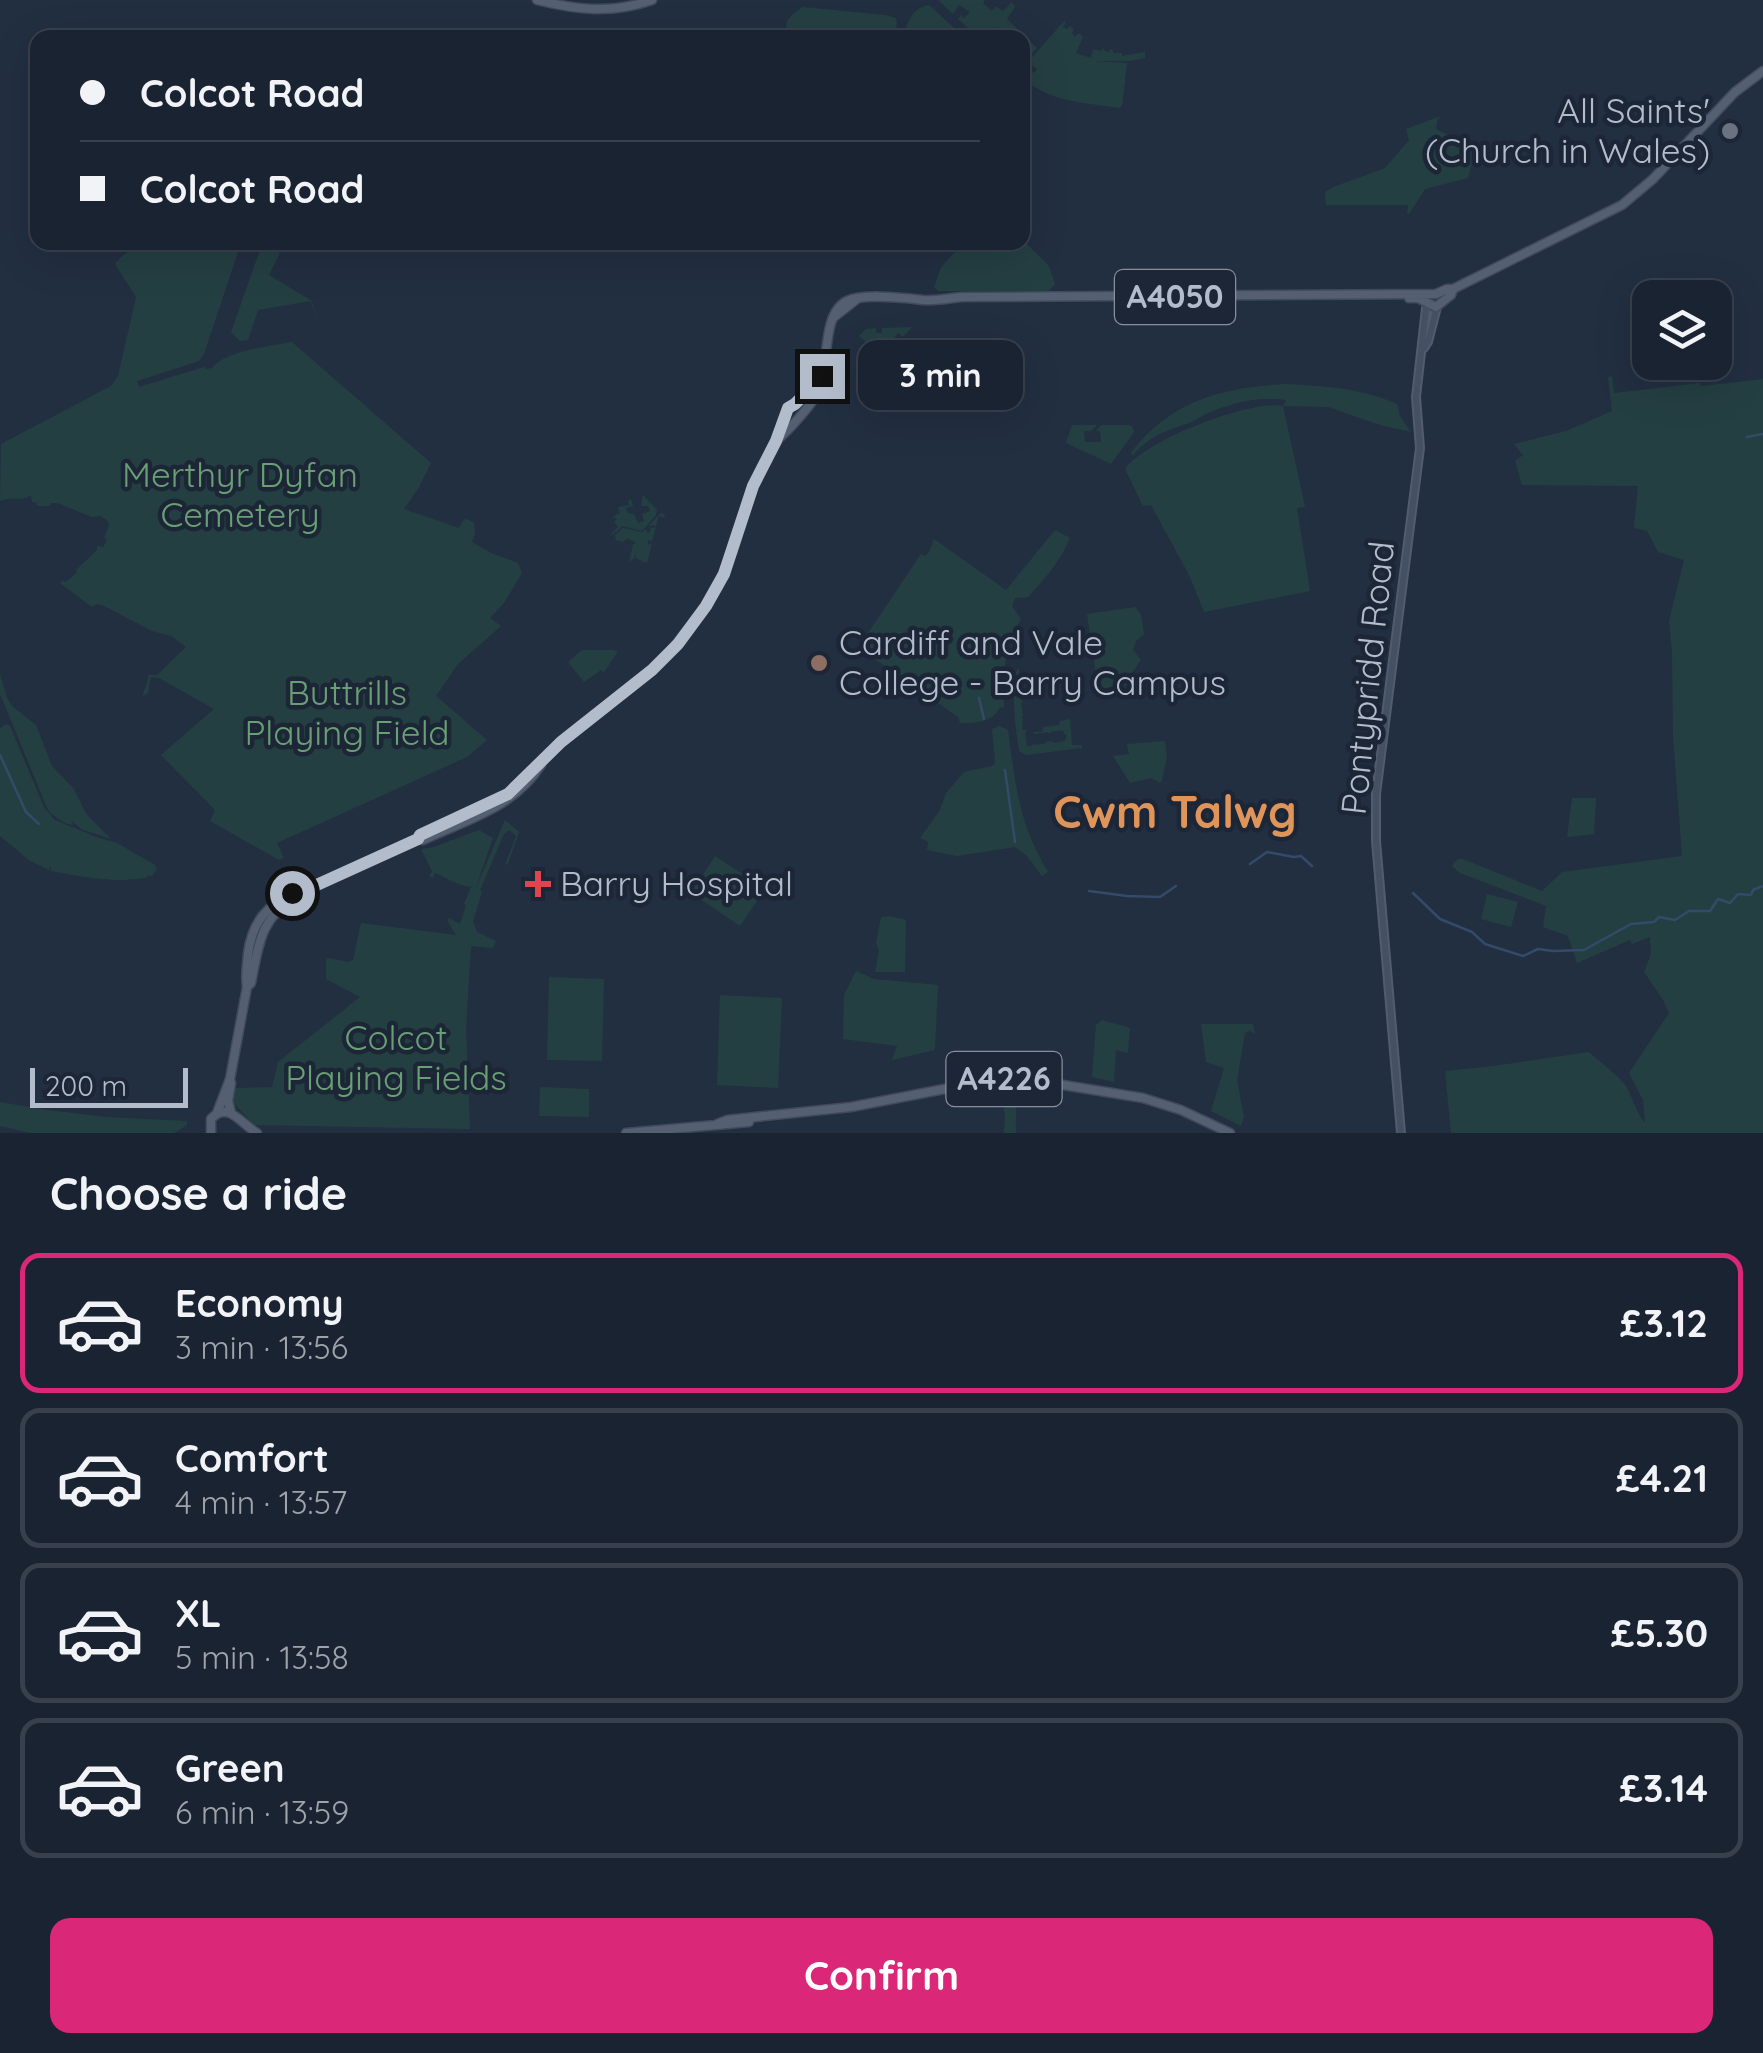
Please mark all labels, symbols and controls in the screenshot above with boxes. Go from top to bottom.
text: Colcot Road [140,69,364,117]
place label: All Saints' (Church in Wales) [1425,88,1710,172]
marker: All Saints' (Church in Wales) [1719,120,1741,142]
text: Colcot Road [140,165,364,213]
road number: A4050 [1115,270,1235,324]
map controls [1632,280,1732,380]
button: layers [1632,280,1732,380]
callout: 3 min [857,341,1022,411]
route end [800,354,845,399]
text: 3 min [899,355,982,395]
park label: Merthyr Dyfan Cemetery [122,452,358,536]
street label: Pontypridd Road [1331,539,1403,817]
place label: Cardiff and Vale College - Barry Campus [839,620,1226,704]
marker: Cardiff and Vale College - Barry Campus [808,652,830,674]
park label: Buttrills Playing Field [244,670,450,754]
district label: Cwm Talwg [1053,783,1297,839]
place label: Barry Hospital [560,861,793,905]
route start [270,871,315,916]
marker: Barry Hospital [525,871,551,897]
park label: Colcot Playing Fields [285,1015,507,1099]
road number: A4226 [946,1052,1062,1106]
scale bar [30,1063,188,1108]
text: 200 m [45,1068,127,1103]
text: Choose a ride [50,1165,347,1221]
icon: car [55,1278,145,1368]
text: Economy [175,1279,344,1327]
text: £3.12 [1620,1299,1708,1347]
text: 3 min · 13:56 [175,1327,348,1367]
icon: car [55,1433,145,1523]
text: Comfort [175,1434,329,1482]
text: £4.21 [1616,1454,1708,1502]
text: 4 min · 13:57 [175,1482,347,1522]
icon: car [55,1588,145,1678]
text: XL [175,1589,221,1637]
text: £5.30 [1611,1609,1708,1657]
text: 5 min · 13:58 [175,1637,349,1677]
icon: car [55,1743,145,1833]
text: Green [175,1744,285,1792]
text: £3.14 [1619,1764,1708,1812]
text: 6 min · 13:59 [175,1792,349,1832]
button: Confirm [50,1918,1713,2033]

